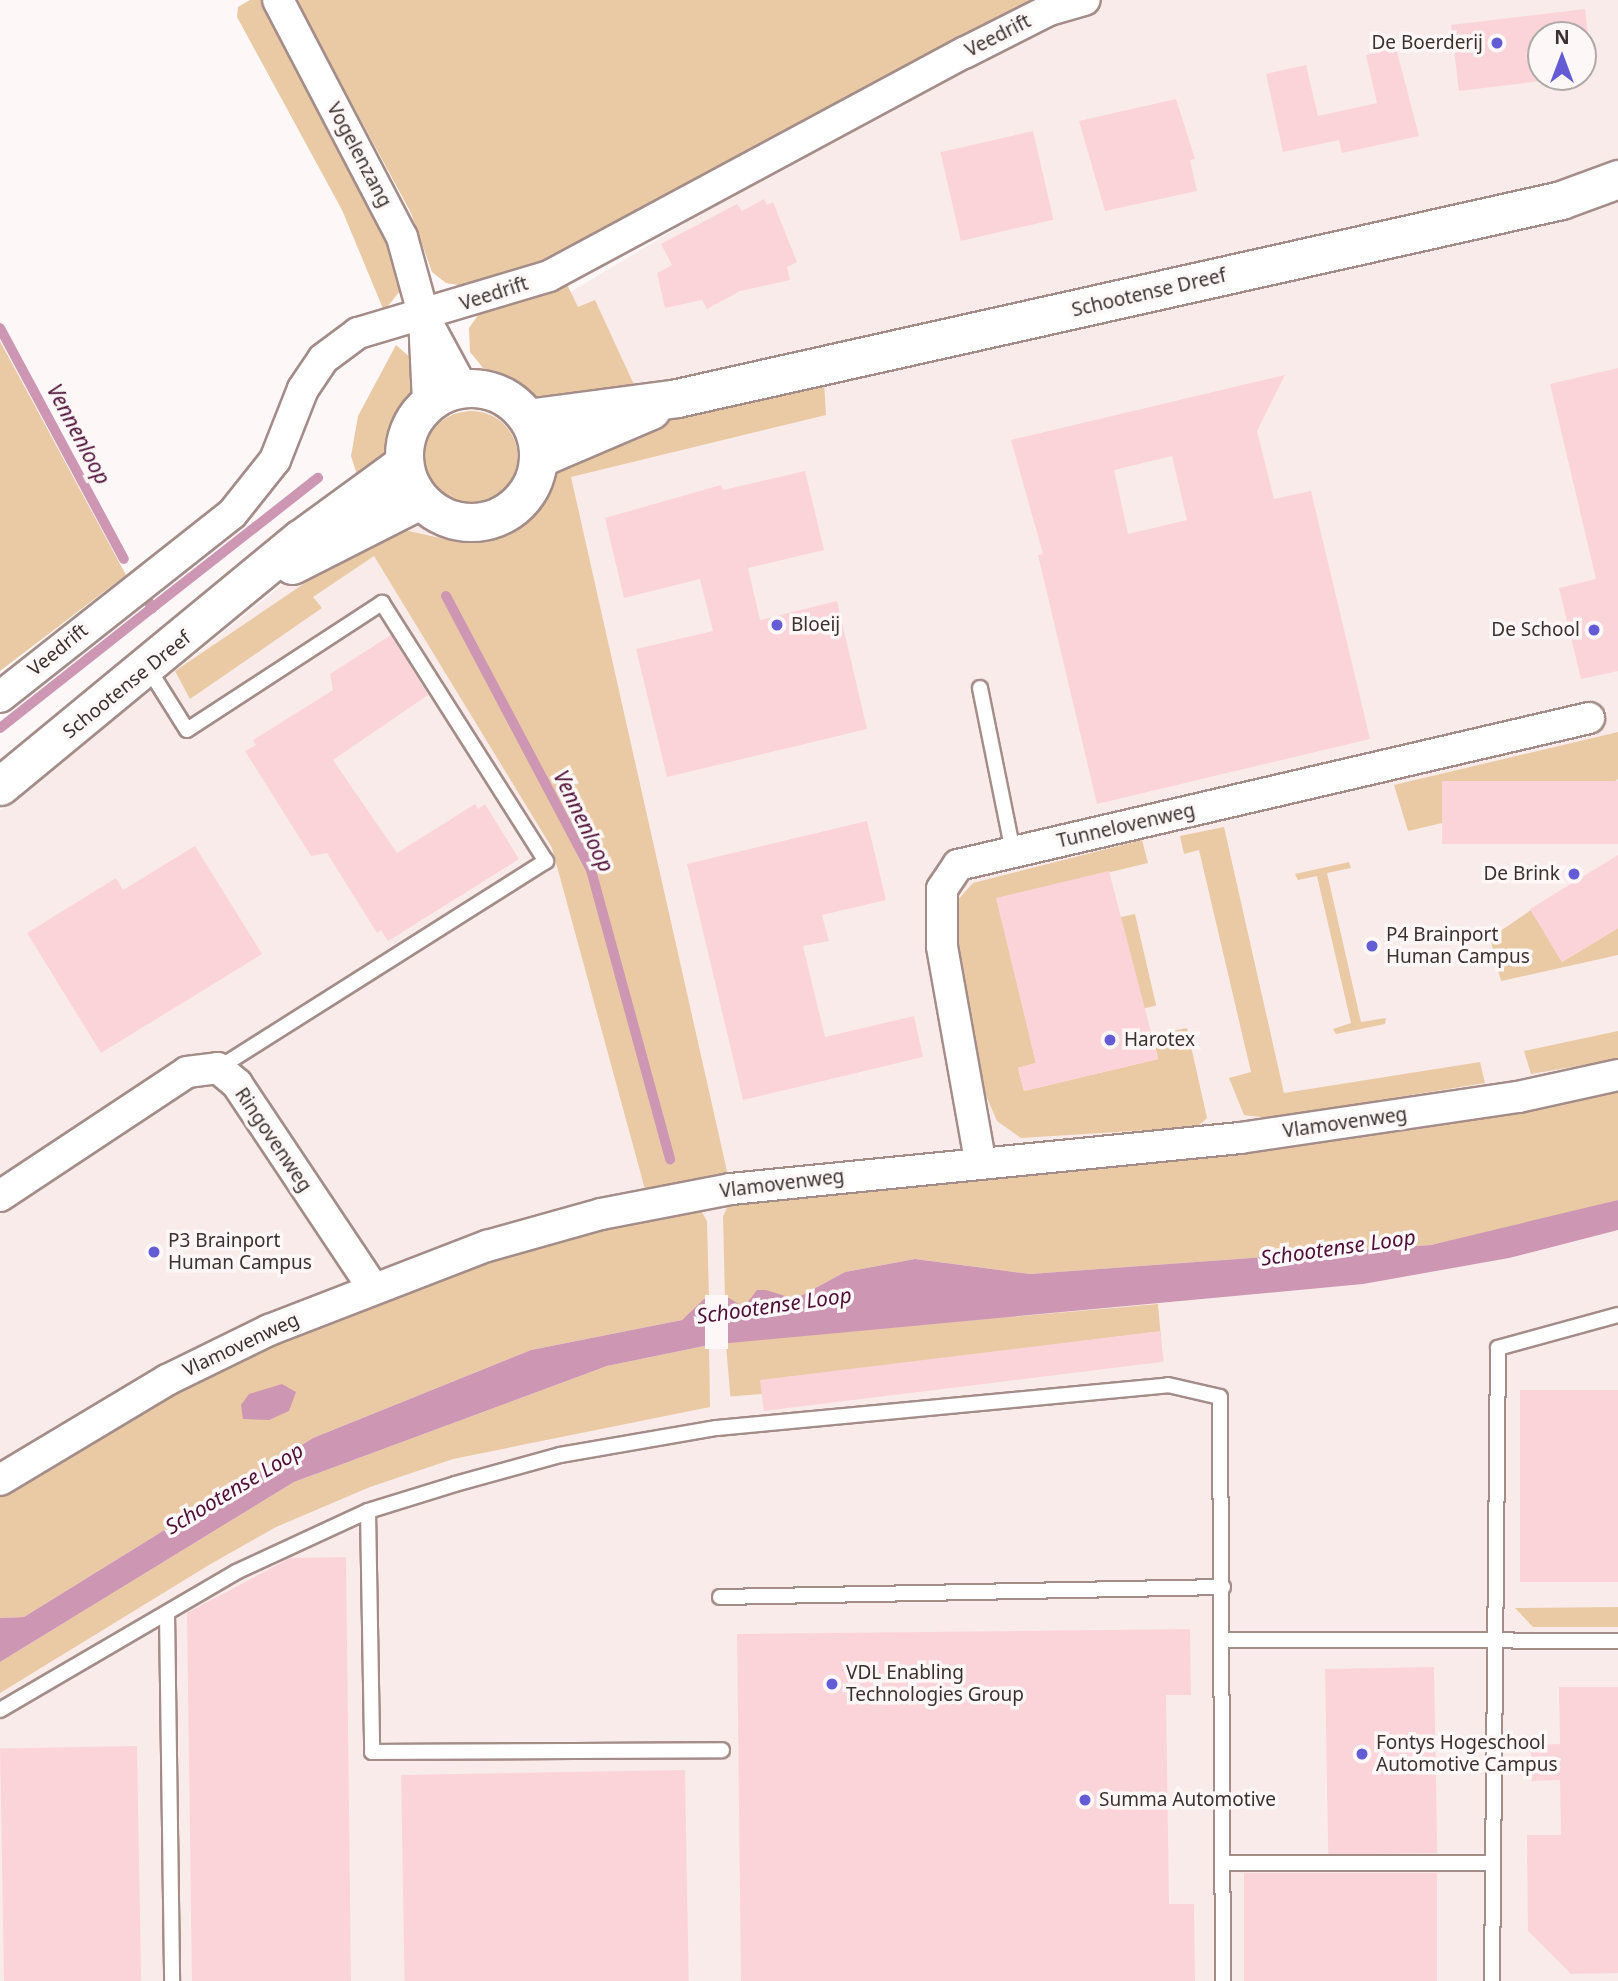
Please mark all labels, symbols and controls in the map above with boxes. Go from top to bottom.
street label: Veedrift [962,10,1034,62]
north arrow [1527,21,1597,91]
text: N [1554,24,1570,50]
place label: De Boerderij [1371,32,1483,54]
marker: De Boerderij [1489,35,1505,51]
street label: Vogelenzang [322,99,396,211]
street label: Schootense Dreef [1070,264,1228,322]
street label: Veedrift [457,272,531,316]
water label: Vennenloop [42,380,116,488]
place label: Bloeij [791,614,840,636]
marker: Bloeij [769,617,785,633]
street label: Veedrift [24,619,92,681]
place label: De School [1491,619,1580,641]
marker: De School [1586,622,1602,638]
street label: Schootense Dreef [59,627,195,743]
water label: Vennenloop [549,766,619,876]
street label: Tunnelovenweg [1055,799,1197,853]
place label: De Brink [1483,863,1560,885]
marker: De Brink [1566,866,1582,882]
place label: P4 Brainport Human Campus [1386,924,1530,968]
marker: P4 Brainport Human Campus [1364,938,1380,954]
place label: Harotex [1124,1029,1195,1051]
marker: Harotex [1102,1032,1118,1048]
street label: Ringovenweg [230,1084,316,1196]
street label: Vlamovenweg [1281,1103,1409,1143]
street label: Vlamovenweg [718,1165,846,1203]
water label: Schootense Loop [1259,1224,1417,1270]
place label: P3 Brainport Human Campus [168,1230,312,1274]
marker: P3 Brainport Human Campus [146,1244,162,1260]
water label: Schootense Loop [695,1282,853,1328]
street label: Vlamovenweg [179,1308,303,1382]
water label: Schootense Loop [160,1437,308,1539]
place label: VDL Enabling Technologies Group [846,1662,1024,1706]
marker: VDL Enabling Technologies Group [824,1676,840,1692]
place label: Fontys Hogeschool Automotive Campus [1376,1732,1558,1776]
marker: Fontys Hogeschool Automotive Campus [1354,1746,1370,1762]
place label: Summa Automotive [1099,1789,1276,1811]
marker: Summa Automotive [1077,1792,1093,1808]

